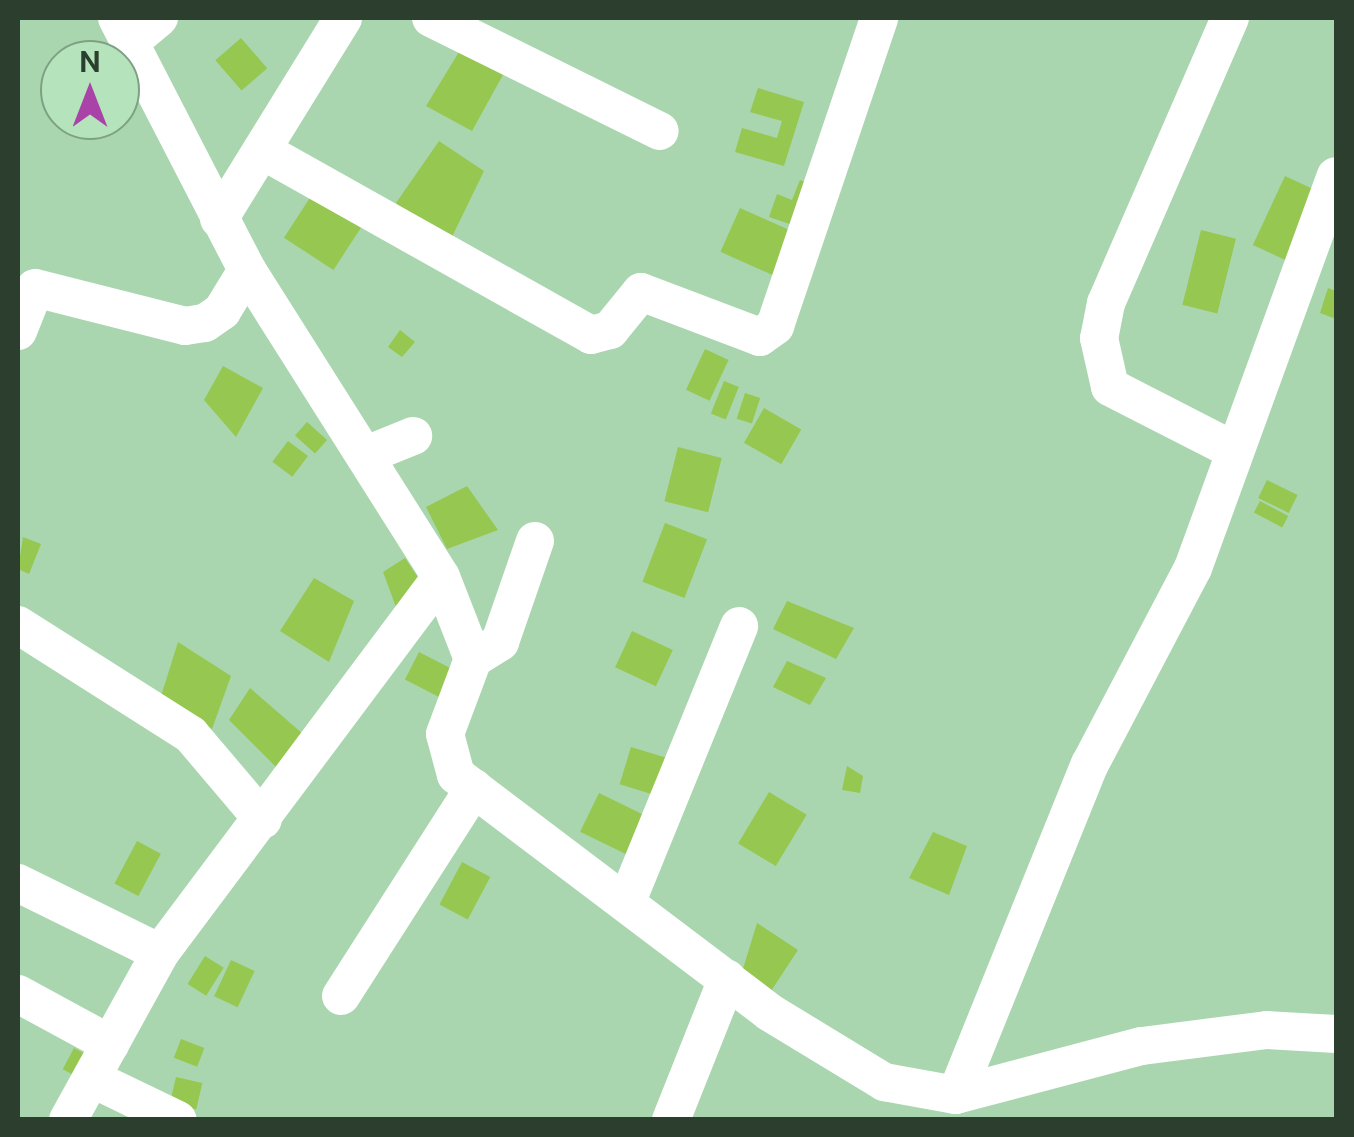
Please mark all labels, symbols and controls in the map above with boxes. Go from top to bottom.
north arrow [40,40,140,140]
text: N [79,45,101,78]

